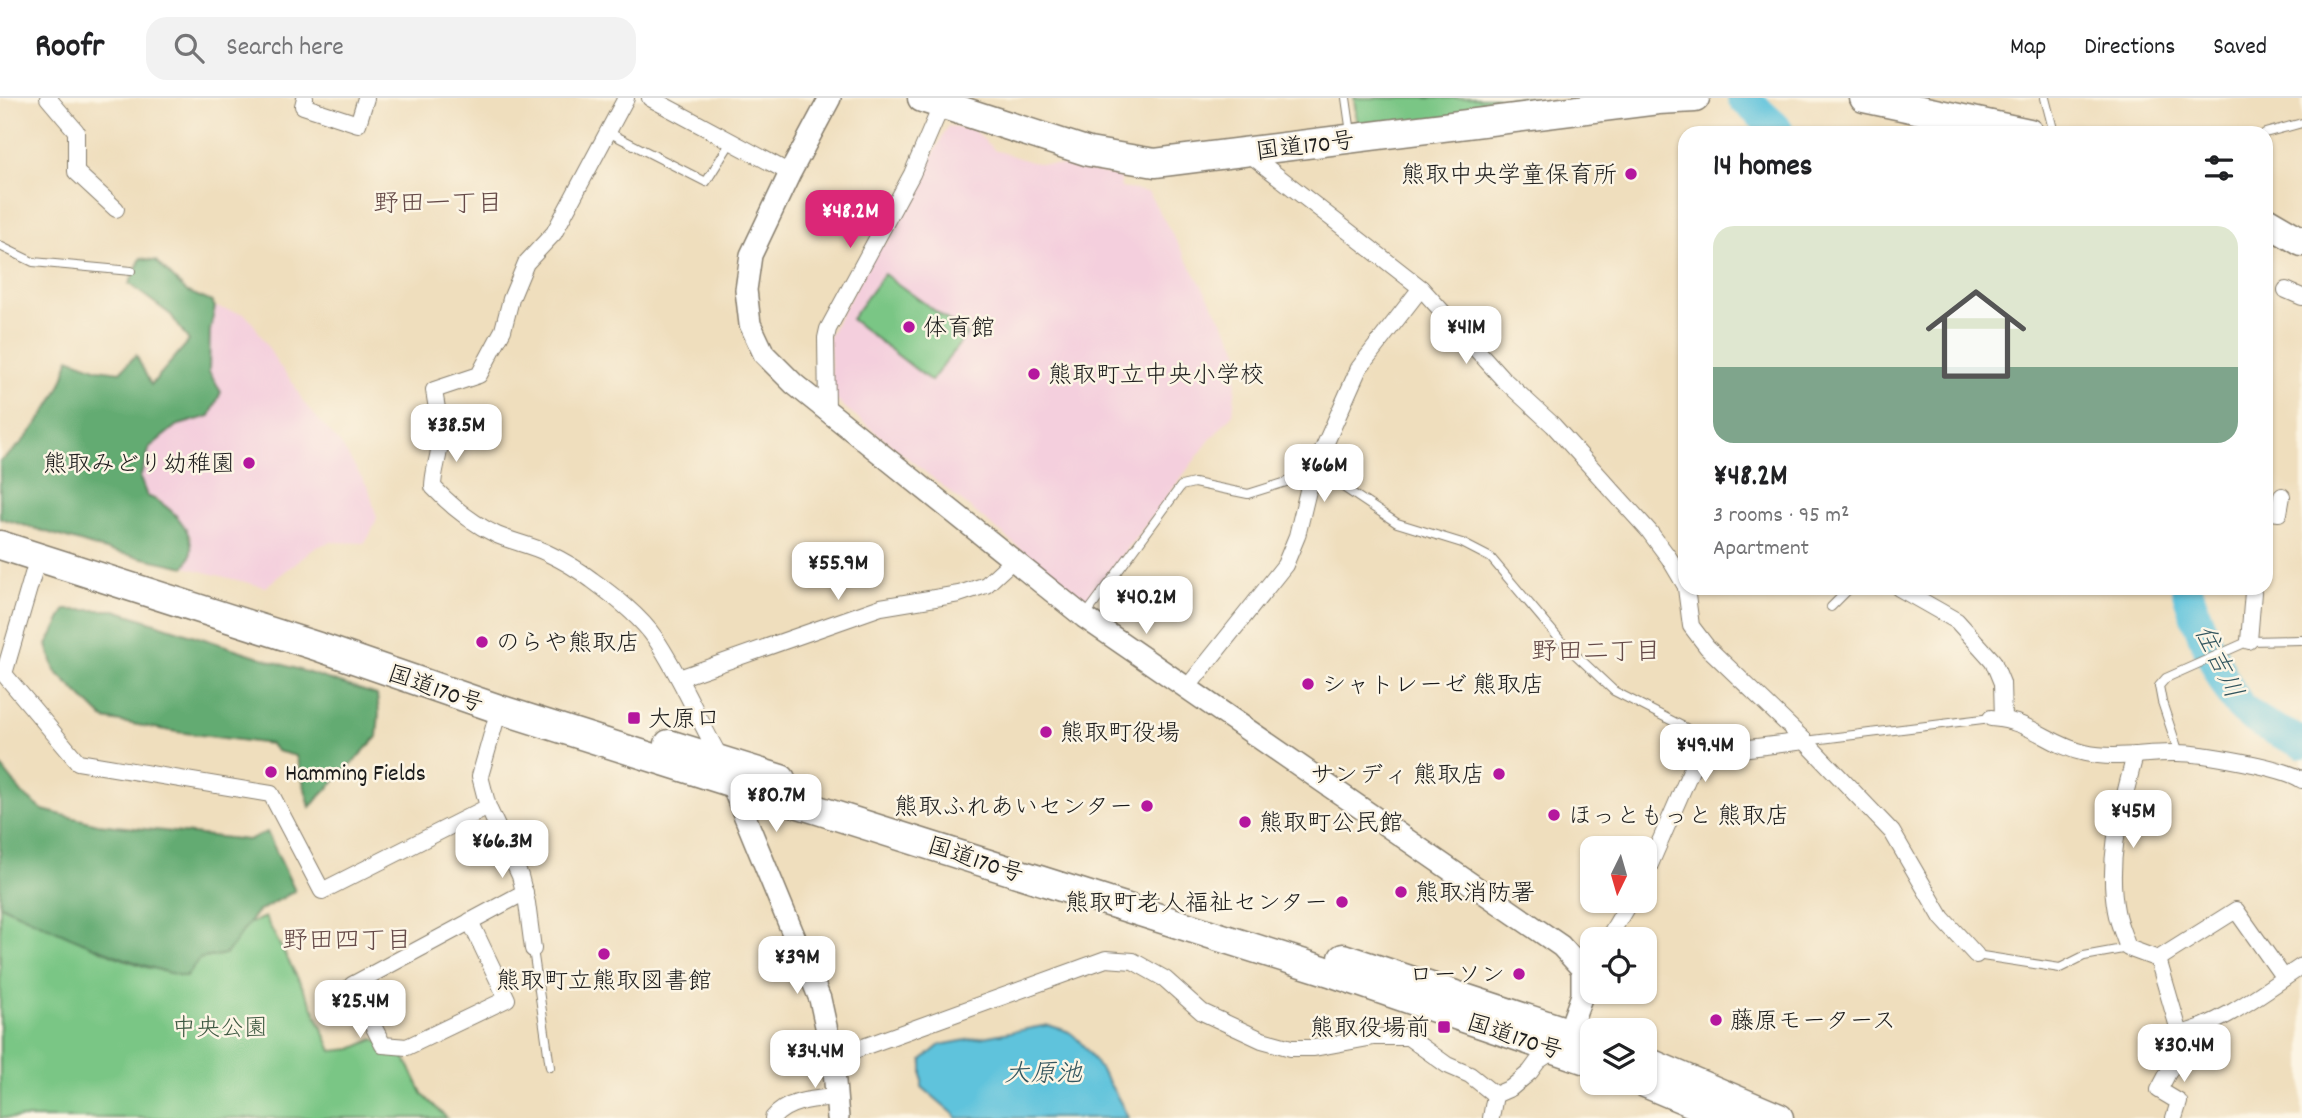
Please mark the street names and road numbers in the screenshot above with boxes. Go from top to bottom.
street label: 国道170号 [1254,125,1357,171]
street label: 国道170号 [382,659,488,723]
street label: 国道170号 [922,830,1028,893]
street label: 国道170号 [1461,1007,1567,1070]

